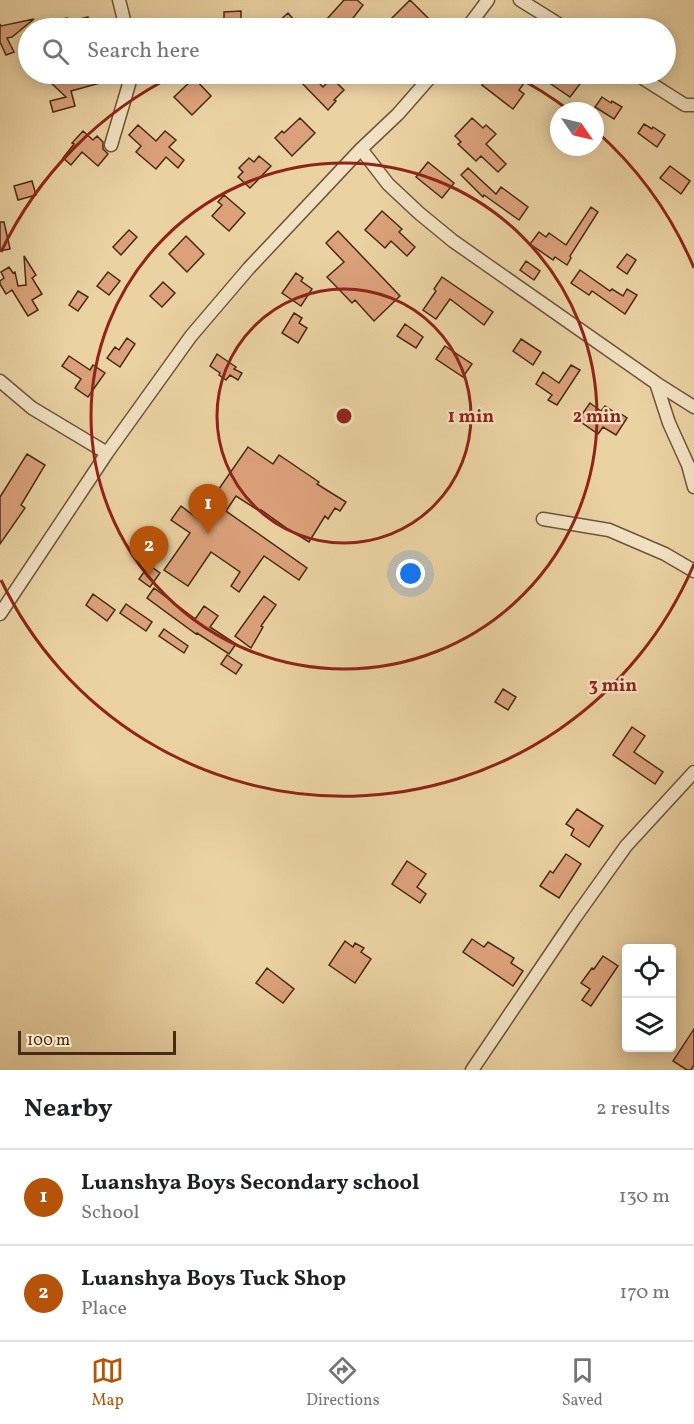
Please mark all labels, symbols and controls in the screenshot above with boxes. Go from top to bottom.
search box [18,18,676,84]
icon: search [39,35,72,68]
text: Search here [87,36,200,67]
north arrow [550,102,604,156]
text: 1 min [448,405,494,430]
text: 2 min [573,405,621,430]
centre of rings [334,406,354,426]
pin: 1 [188,484,228,534]
pin: 2 [130,526,168,576]
your location [396,559,425,588]
text: 3 min [589,674,637,699]
map controls [622,944,676,1052]
button: locate [622,944,676,998]
button: layers [622,998,676,1052]
scale bar [18,1028,176,1056]
text: 100 m [27,1030,70,1052]
text: Nearby [24,1091,113,1127]
text: 2 results [596,1095,670,1123]
text: Luanshya Boys Secondary school [81,1168,419,1199]
text: 1 [39,1183,48,1211]
text: 130 m [619,1183,670,1211]
text: School [81,1199,139,1227]
text: Luanshya Boys Tuck Shop [81,1264,346,1295]
text: 2 [38,1279,49,1307]
text: 170 m [620,1279,670,1307]
text: Place [81,1295,127,1323]
tab: Map [91,1354,124,1412]
tab: Directions [306,1354,380,1412]
tab: Saved [562,1354,603,1412]

